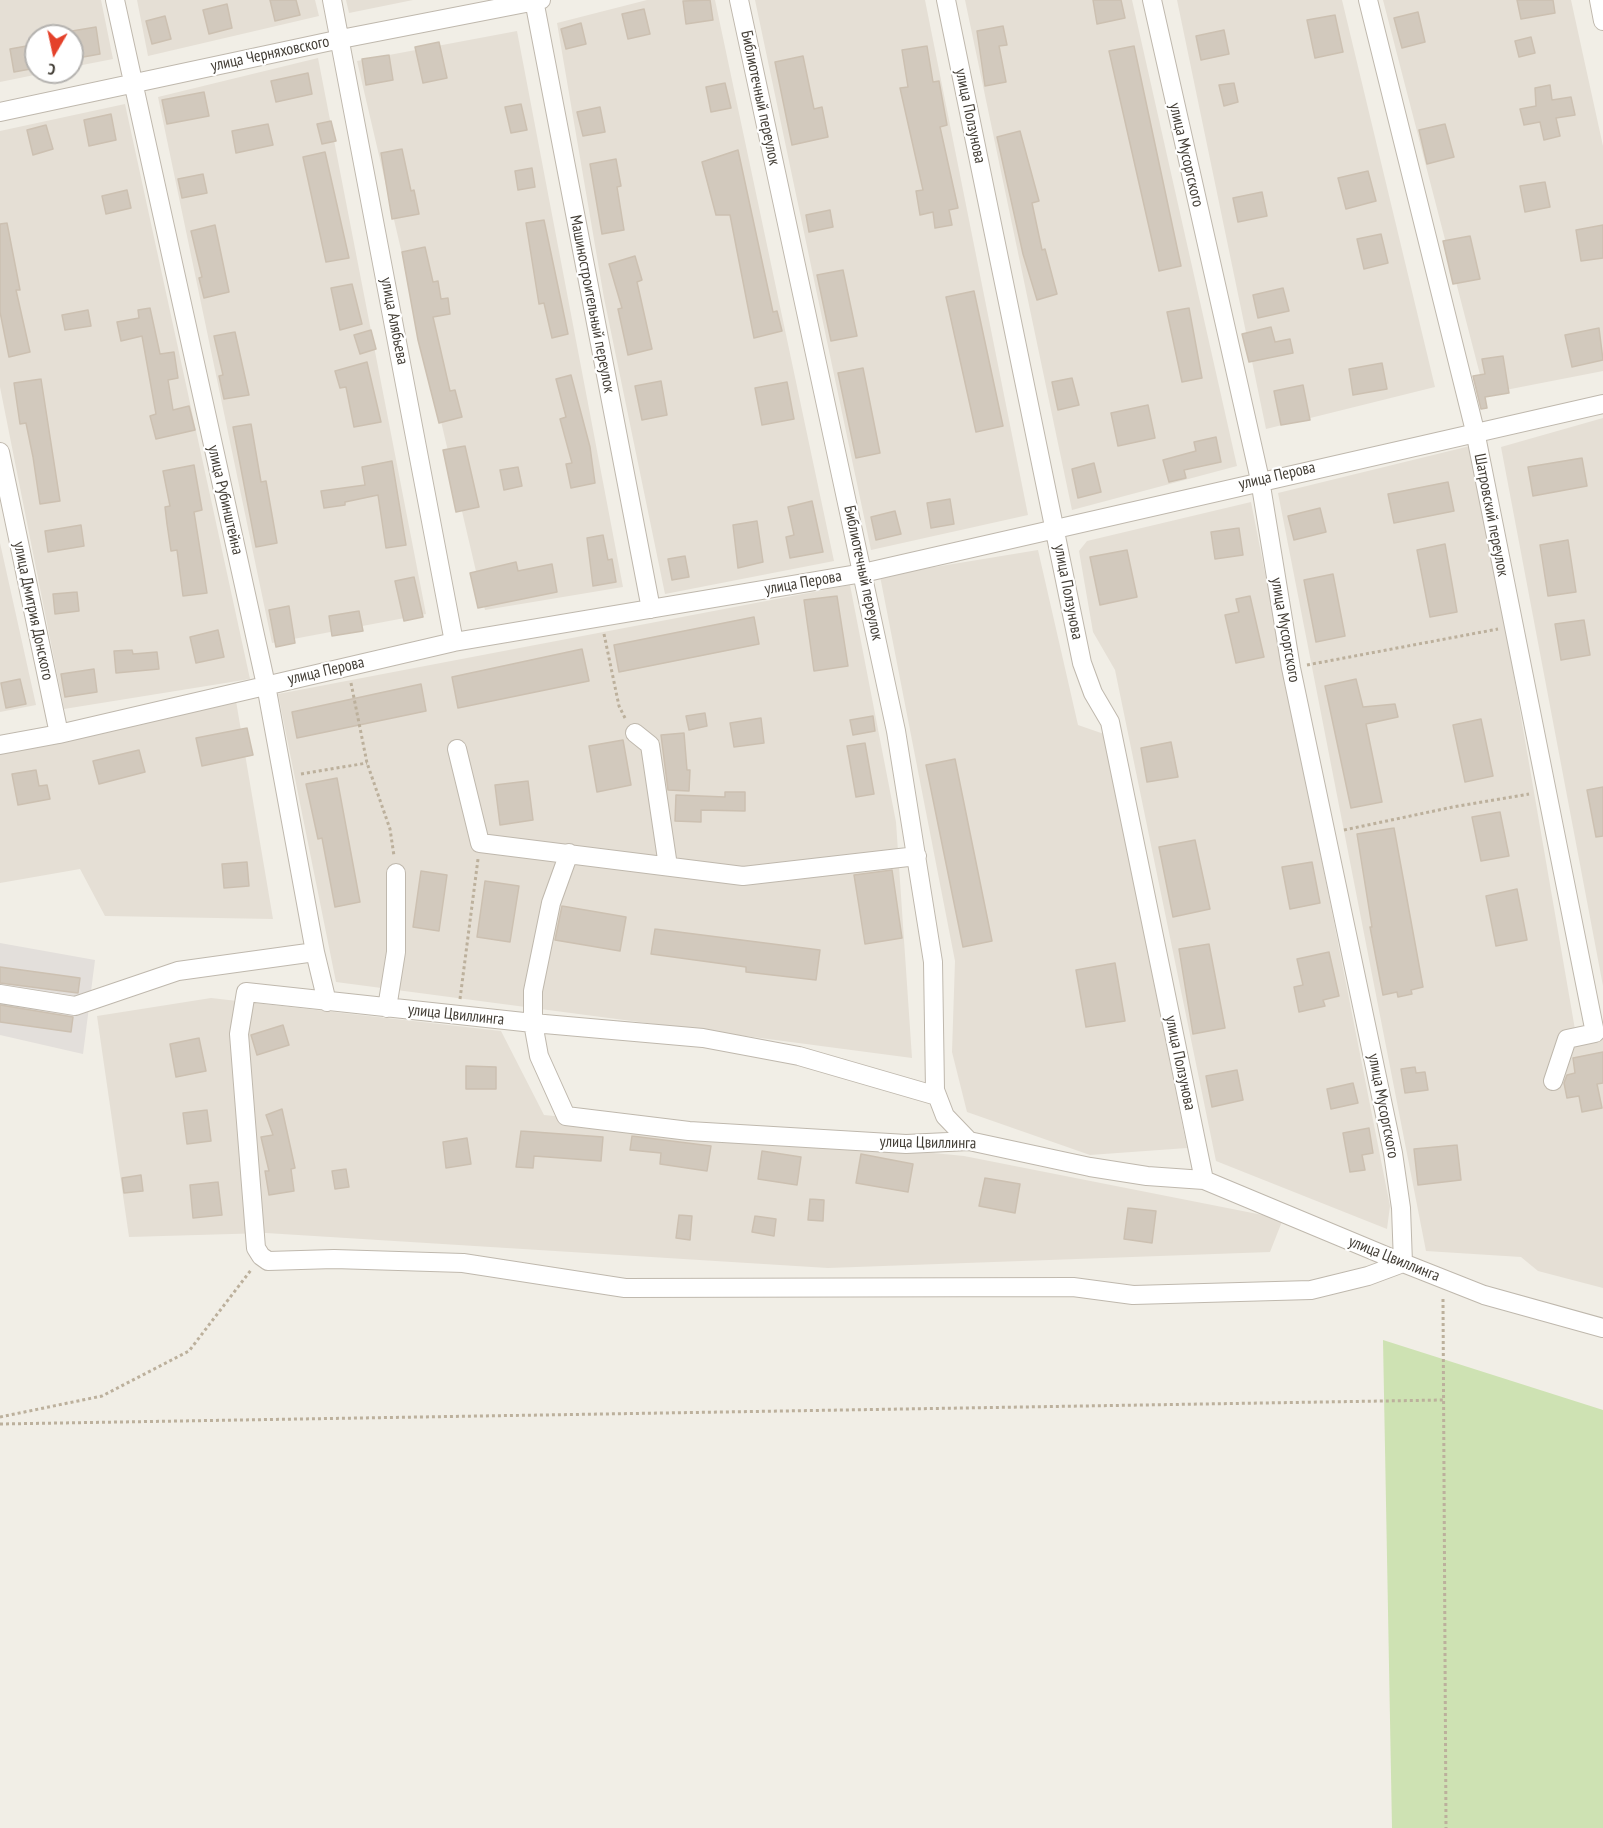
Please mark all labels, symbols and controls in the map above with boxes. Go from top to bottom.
north arrow [24,24,84,84]
street label: Библиотечный переулок [736,29,784,167]
street label: улица Черняховского [209,32,331,76]
text: С [46,59,57,80]
street label: улица Ползунова [951,67,989,165]
street label: улица Мусоргского [1165,101,1207,209]
street label: Машиностроительный переулок [565,214,619,394]
street label: улица Алябьева [376,276,412,366]
street label: улица Рубинштейна [203,443,247,557]
street label: Шатровский переулок [1470,452,1512,578]
street label: улица Перова [1237,458,1317,494]
street label: Библиотечный переулок [839,504,887,642]
street label: улица Дмитрия Донского [9,540,57,682]
street label: улица Ползунова [1049,543,1087,641]
street label: улица Перова [763,567,843,599]
street label: улица Мусоргского [1266,576,1304,684]
street label: улица Перова [286,653,366,689]
street label: улица Цвиллинга [407,1000,505,1030]
street label: улица Ползунова [1161,1014,1199,1112]
street label: улица Мусоргского [1363,1052,1403,1160]
street label: улица Цвиллинга [880,1133,976,1153]
street label: улица Цвиллинга [1346,1232,1442,1286]

